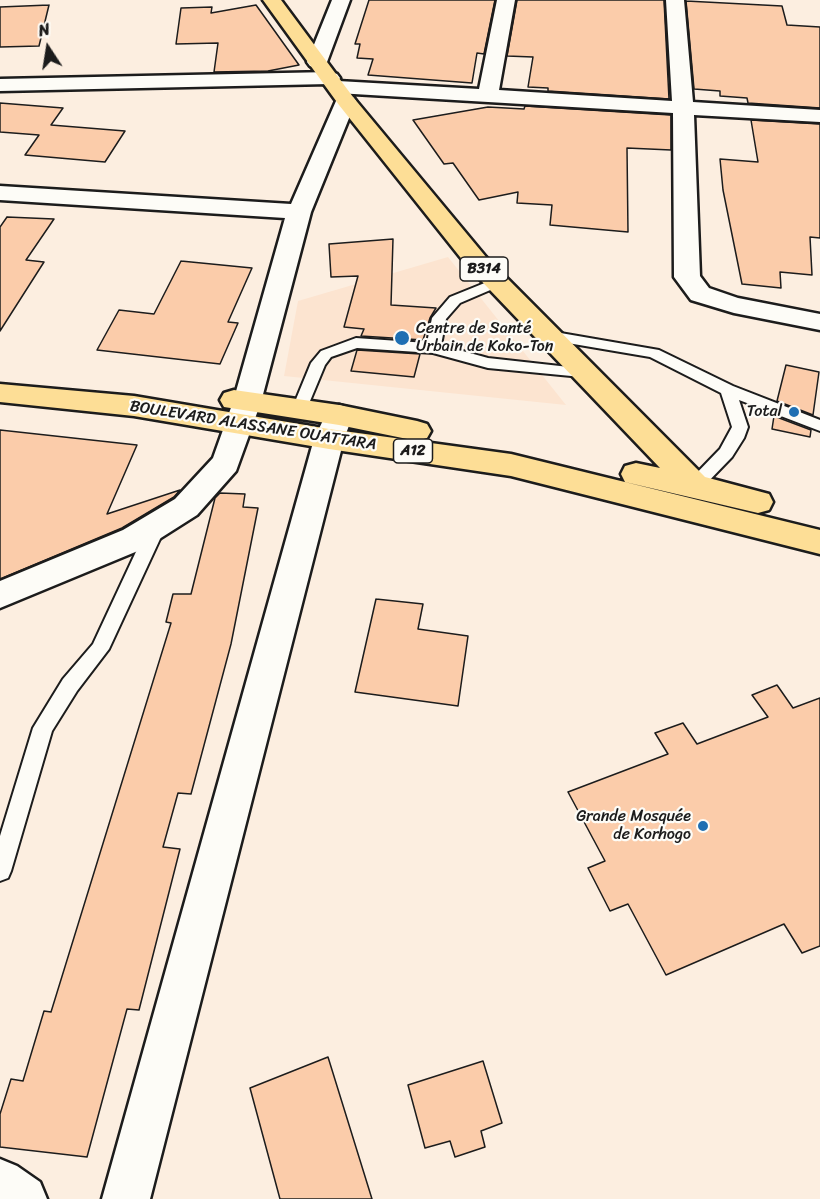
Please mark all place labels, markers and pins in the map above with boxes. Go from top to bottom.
place label: Centre de Santé Urbain de Koko-Ton [416,319,553,357]
marker: Centre de Santé Urbain de Koko-Ton [393,329,411,347]
place label: Total [747,402,782,422]
marker: Total [787,405,801,419]
place label: Grande Mosquée de Korhogo [576,807,691,845]
marker: Grande Mosquée de Korhogo [696,819,710,833]

